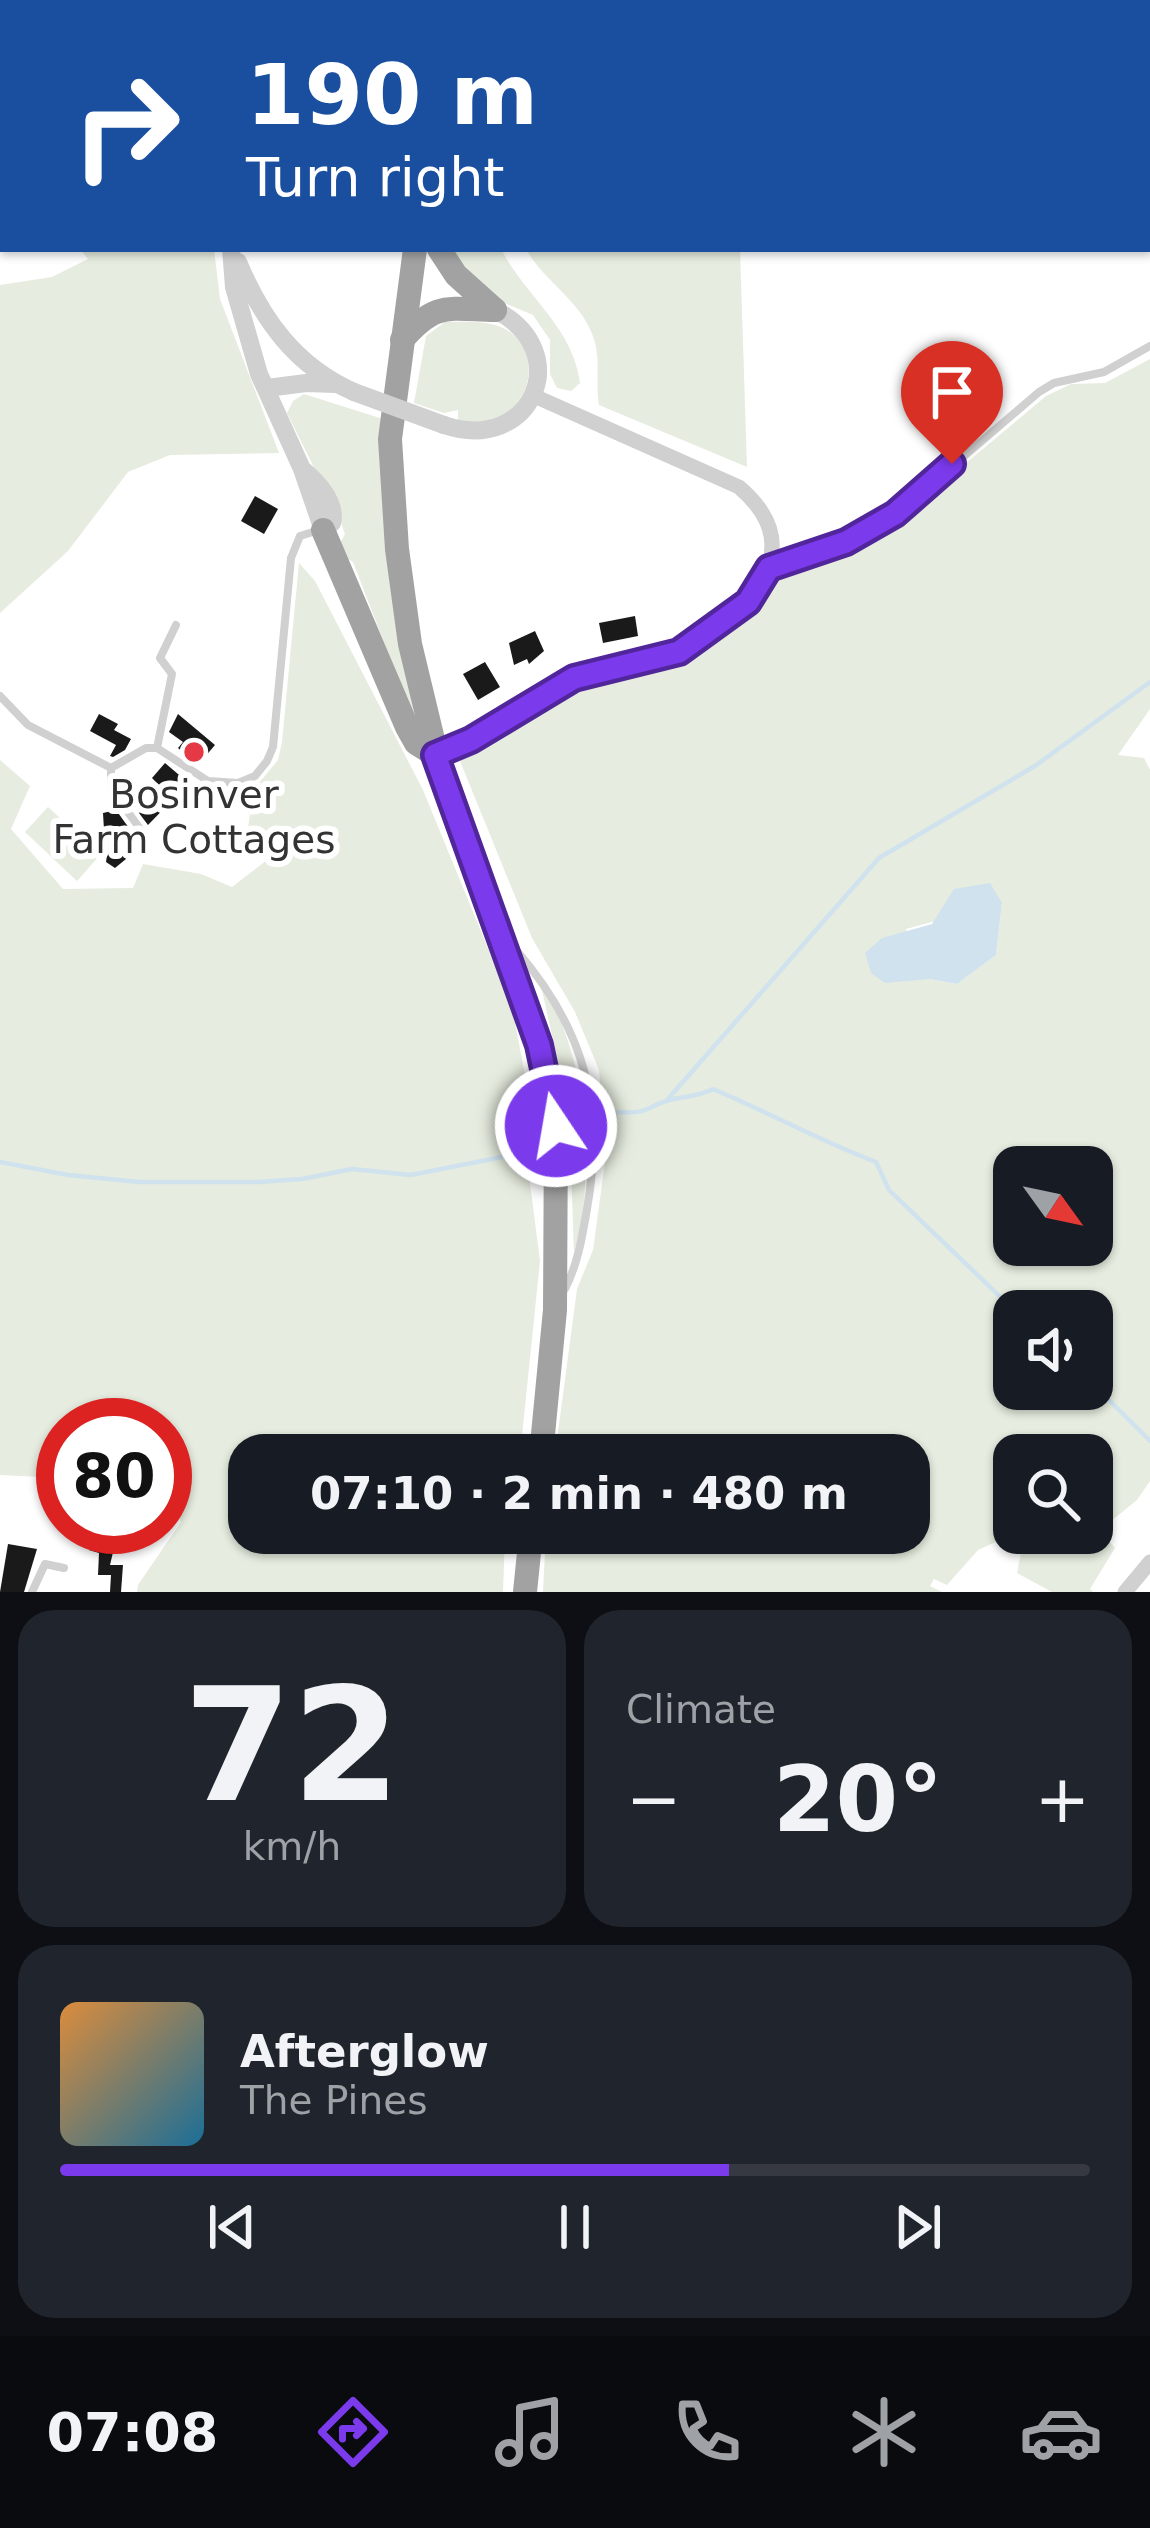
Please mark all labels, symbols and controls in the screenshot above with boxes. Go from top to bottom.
text: 190 m [246,46,538,144]
icon: right [48,48,204,204]
text: Turn right [246,146,505,209]
pin [901,341,1003,464]
icon: arrive [919,359,985,425]
marker: Bosinver Farm Cottages [181,739,207,765]
place label: Bosinver Farm Cottages [52,772,336,862]
position arrow [493,1063,619,1189]
north arrow [993,1146,1113,1266]
map controls [993,1146,1113,1554]
button: sound [993,1290,1113,1410]
speed limit sign: 80 [36,1398,192,1554]
button: search [993,1434,1113,1554]
text: 07:10 · 2 min · 480 m [310,1467,848,1520]
text: 72 [183,1655,401,1837]
text: Climate [626,1687,776,1732]
text: 20° [773,1747,943,1852]
text: − [626,1761,681,1838]
text: + [1035,1761,1090,1838]
text: km/h [243,1824,341,1869]
text: Afterglow [240,2025,489,2078]
text: The Pines [240,2078,427,2123]
icon: previous [199,2194,265,2260]
icon: pause [542,2194,608,2260]
icon: next [885,2194,951,2260]
icon: directions [311,2390,395,2474]
icon: music [488,2390,572,2474]
icon: phone [665,2390,749,2474]
icon: climate [842,2390,926,2474]
icon: car [1019,2390,1103,2474]
text: 07:08 [47,2401,218,2464]

